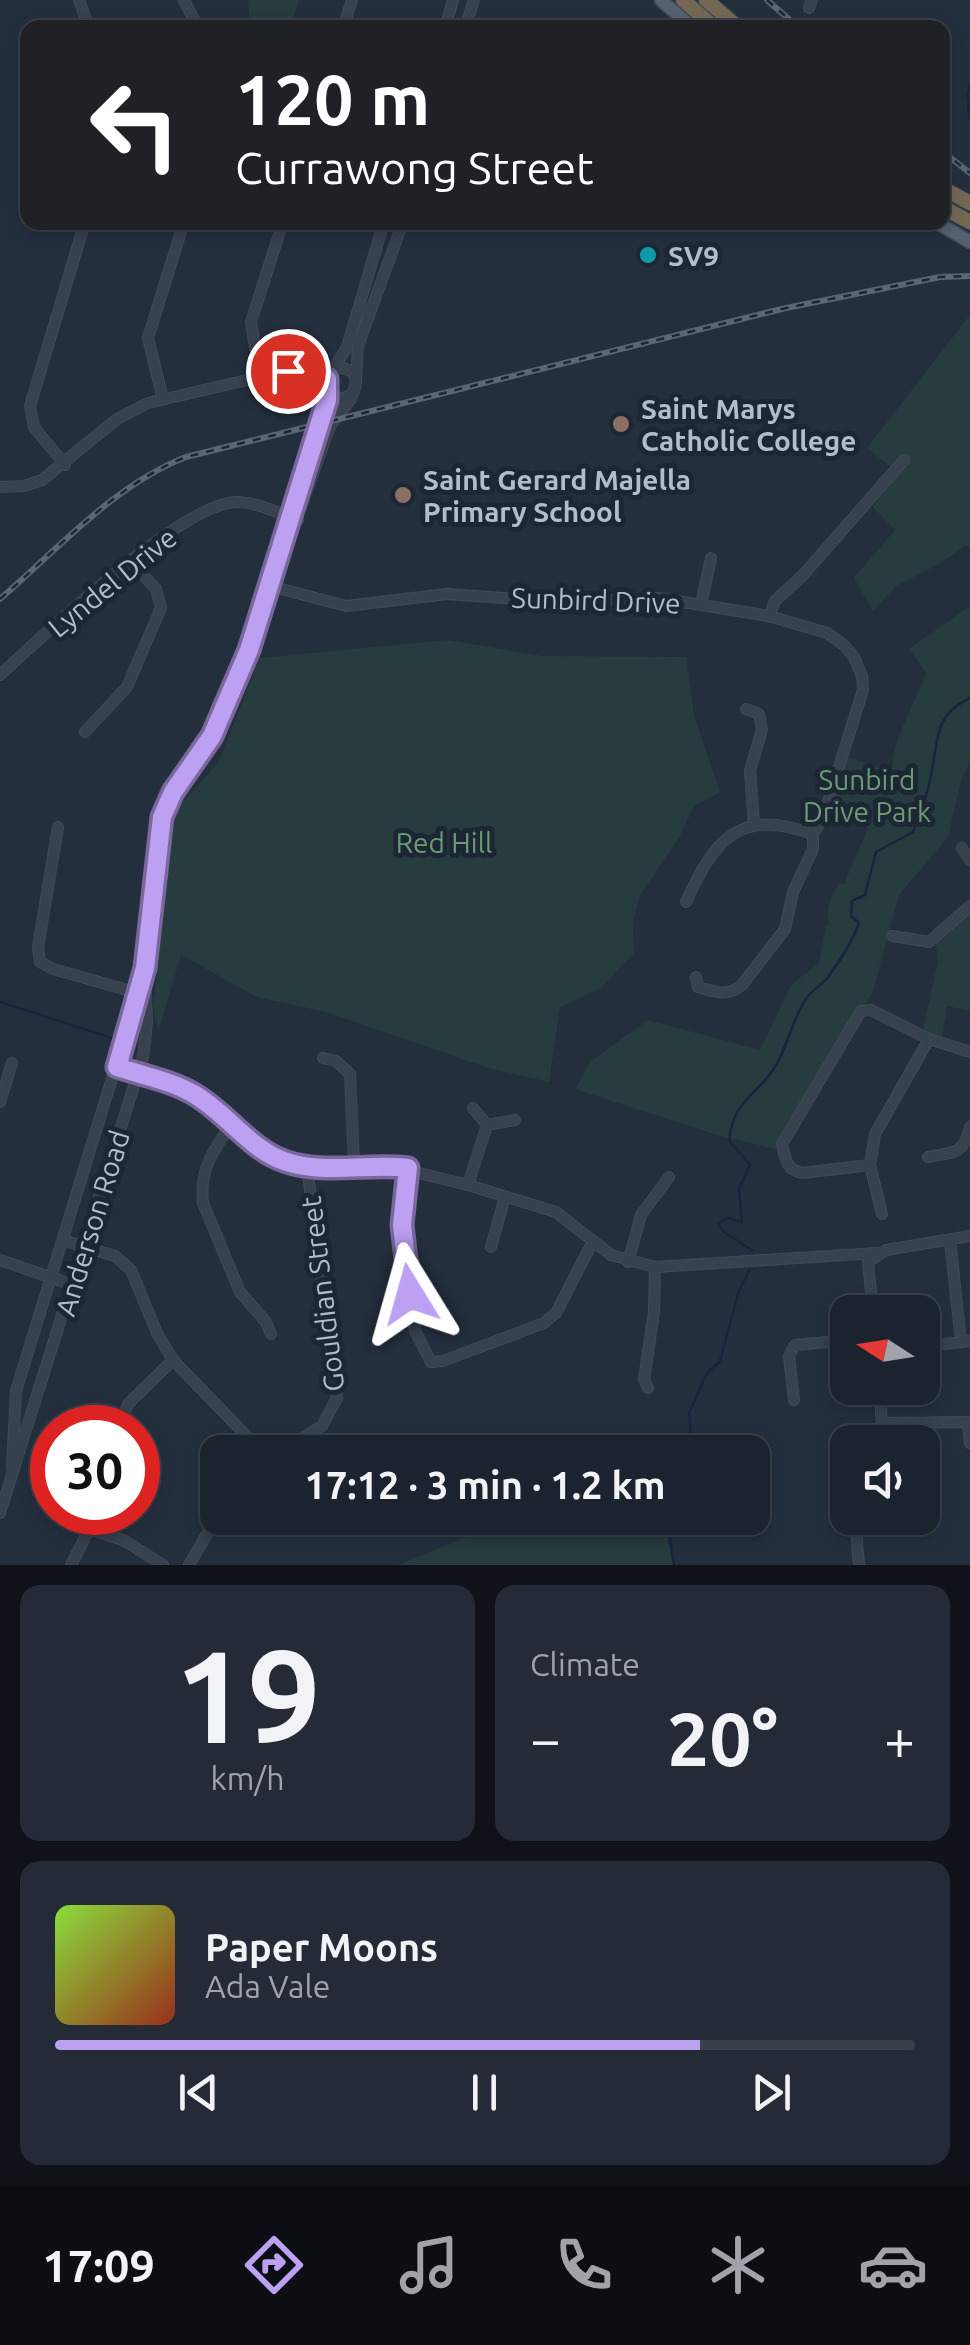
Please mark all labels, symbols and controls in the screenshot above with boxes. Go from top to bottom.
icon: left [70,60,200,190]
text: 120 m [235,60,430,138]
text: Currawong Street [235,142,594,193]
place label: SV9 [668,240,719,271]
marker: SV9 [637,244,659,266]
pin [246,329,331,414]
icon: arrive [261,344,316,399]
place label: Saint Marys Catholic College [641,393,856,456]
marker: Saint Marys Catholic College [610,413,632,435]
place label: Saint Gerard Majella Primary School [423,464,691,527]
marker: Saint Gerard Majella Primary School [392,484,414,506]
street label: Lyndel Drive [42,521,182,643]
street label: Sunbird Drive [511,582,681,618]
park label: Sunbird Drive Park [803,764,931,827]
park label: Red Hill [396,827,492,858]
street label: Anderson Road [49,1127,135,1319]
street label: Gouldian Street [295,1195,349,1393]
position arrow [358,1242,462,1346]
north arrow [830,1295,940,1405]
map controls [830,1295,940,1535]
speed limit sign: 30 [30,1405,160,1535]
button: sound [830,1425,940,1535]
text: 17:12 · 3 min · 1.2 km [304,1464,666,1506]
text: 19 [174,1622,321,1768]
text: Climate [530,1646,640,1682]
text: 20° [667,1696,778,1780]
text: − [530,1708,561,1769]
text: + [884,1708,915,1769]
text: km/h [211,1760,284,1796]
text: Paper Moons [205,1926,438,1968]
text: Ada Vale [205,1968,331,2004]
icon: previous [171,2065,226,2120]
icon: pause [457,2065,512,2120]
icon: next [744,2065,799,2120]
icon: directions [239,2230,309,2300]
icon: music [394,2230,464,2300]
icon: phone [549,2230,619,2300]
icon: climate [703,2230,773,2300]
icon: car [858,2230,928,2300]
text: 17:09 [42,2240,155,2291]

